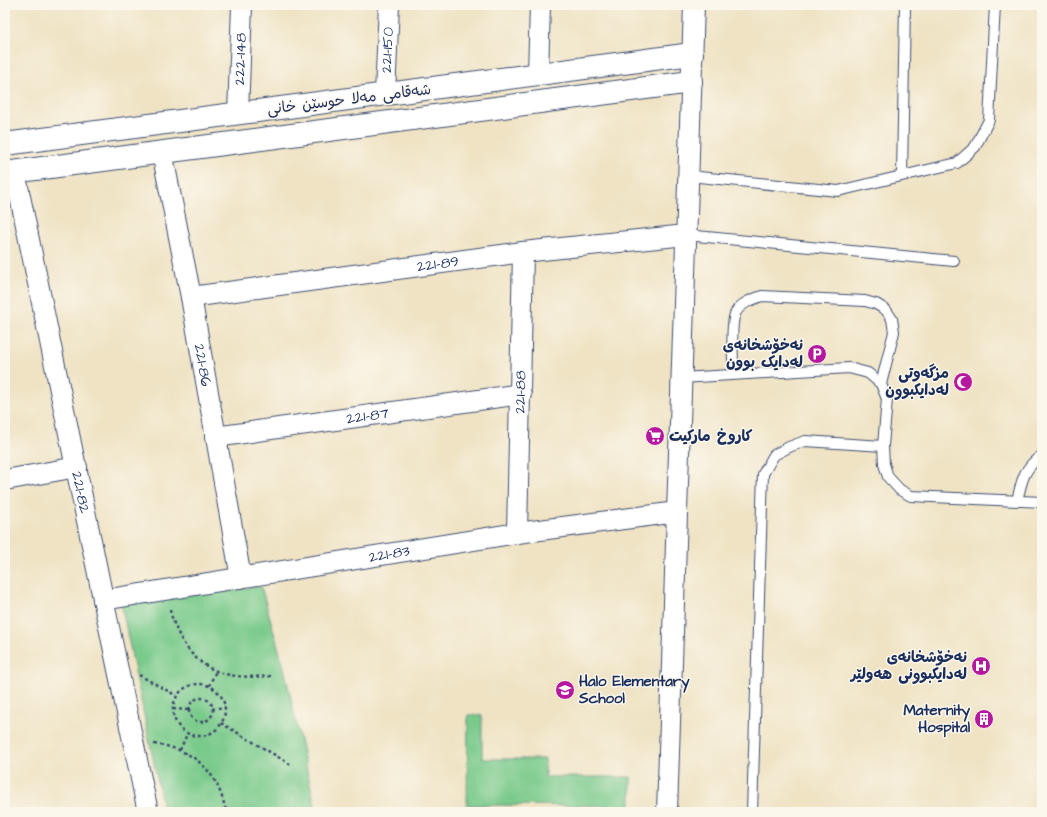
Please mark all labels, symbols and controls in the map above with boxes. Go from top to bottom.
street label: 221-150 [376,26,399,73]
street label: 222-148 [229,32,252,86]
street label: شەقامی مەلا حوسێن خانی [266,79,432,120]
street label: 221-89 [416,251,460,277]
place label: نەخۆشخانەی لەدایک بوون [723,335,803,373]
street label: 221-86 [189,342,217,389]
parking icon: نەخۆشخانەی لەدایک بوون [806,343,828,365]
place label: مزگەوتی لەدایکبوون [885,363,949,401]
street label: 221-88 [510,370,531,414]
mosque icon: مزگەوتی لەدایکبوون [952,371,974,393]
street label: 221-87 [345,403,390,429]
supermarket icon: كاروخ ماركیت [644,425,666,447]
place label: كاروخ ماركیت [669,426,753,447]
street label: 221-82 [66,470,95,515]
street label: 221-83 [367,540,412,568]
place label: نەخۆشخانەی لەدایکبوونی هەولێر [849,647,967,685]
hospital icon: نەخۆشخانەی لەدایکبوونی هەولێر [970,655,992,677]
place label: Halo Elementary School [578,671,690,709]
school or university icon: Halo Elementary School [554,679,576,701]
place label: Maternity Hospital [903,700,971,738]
building icon: Maternity Hospital [973,708,995,730]

